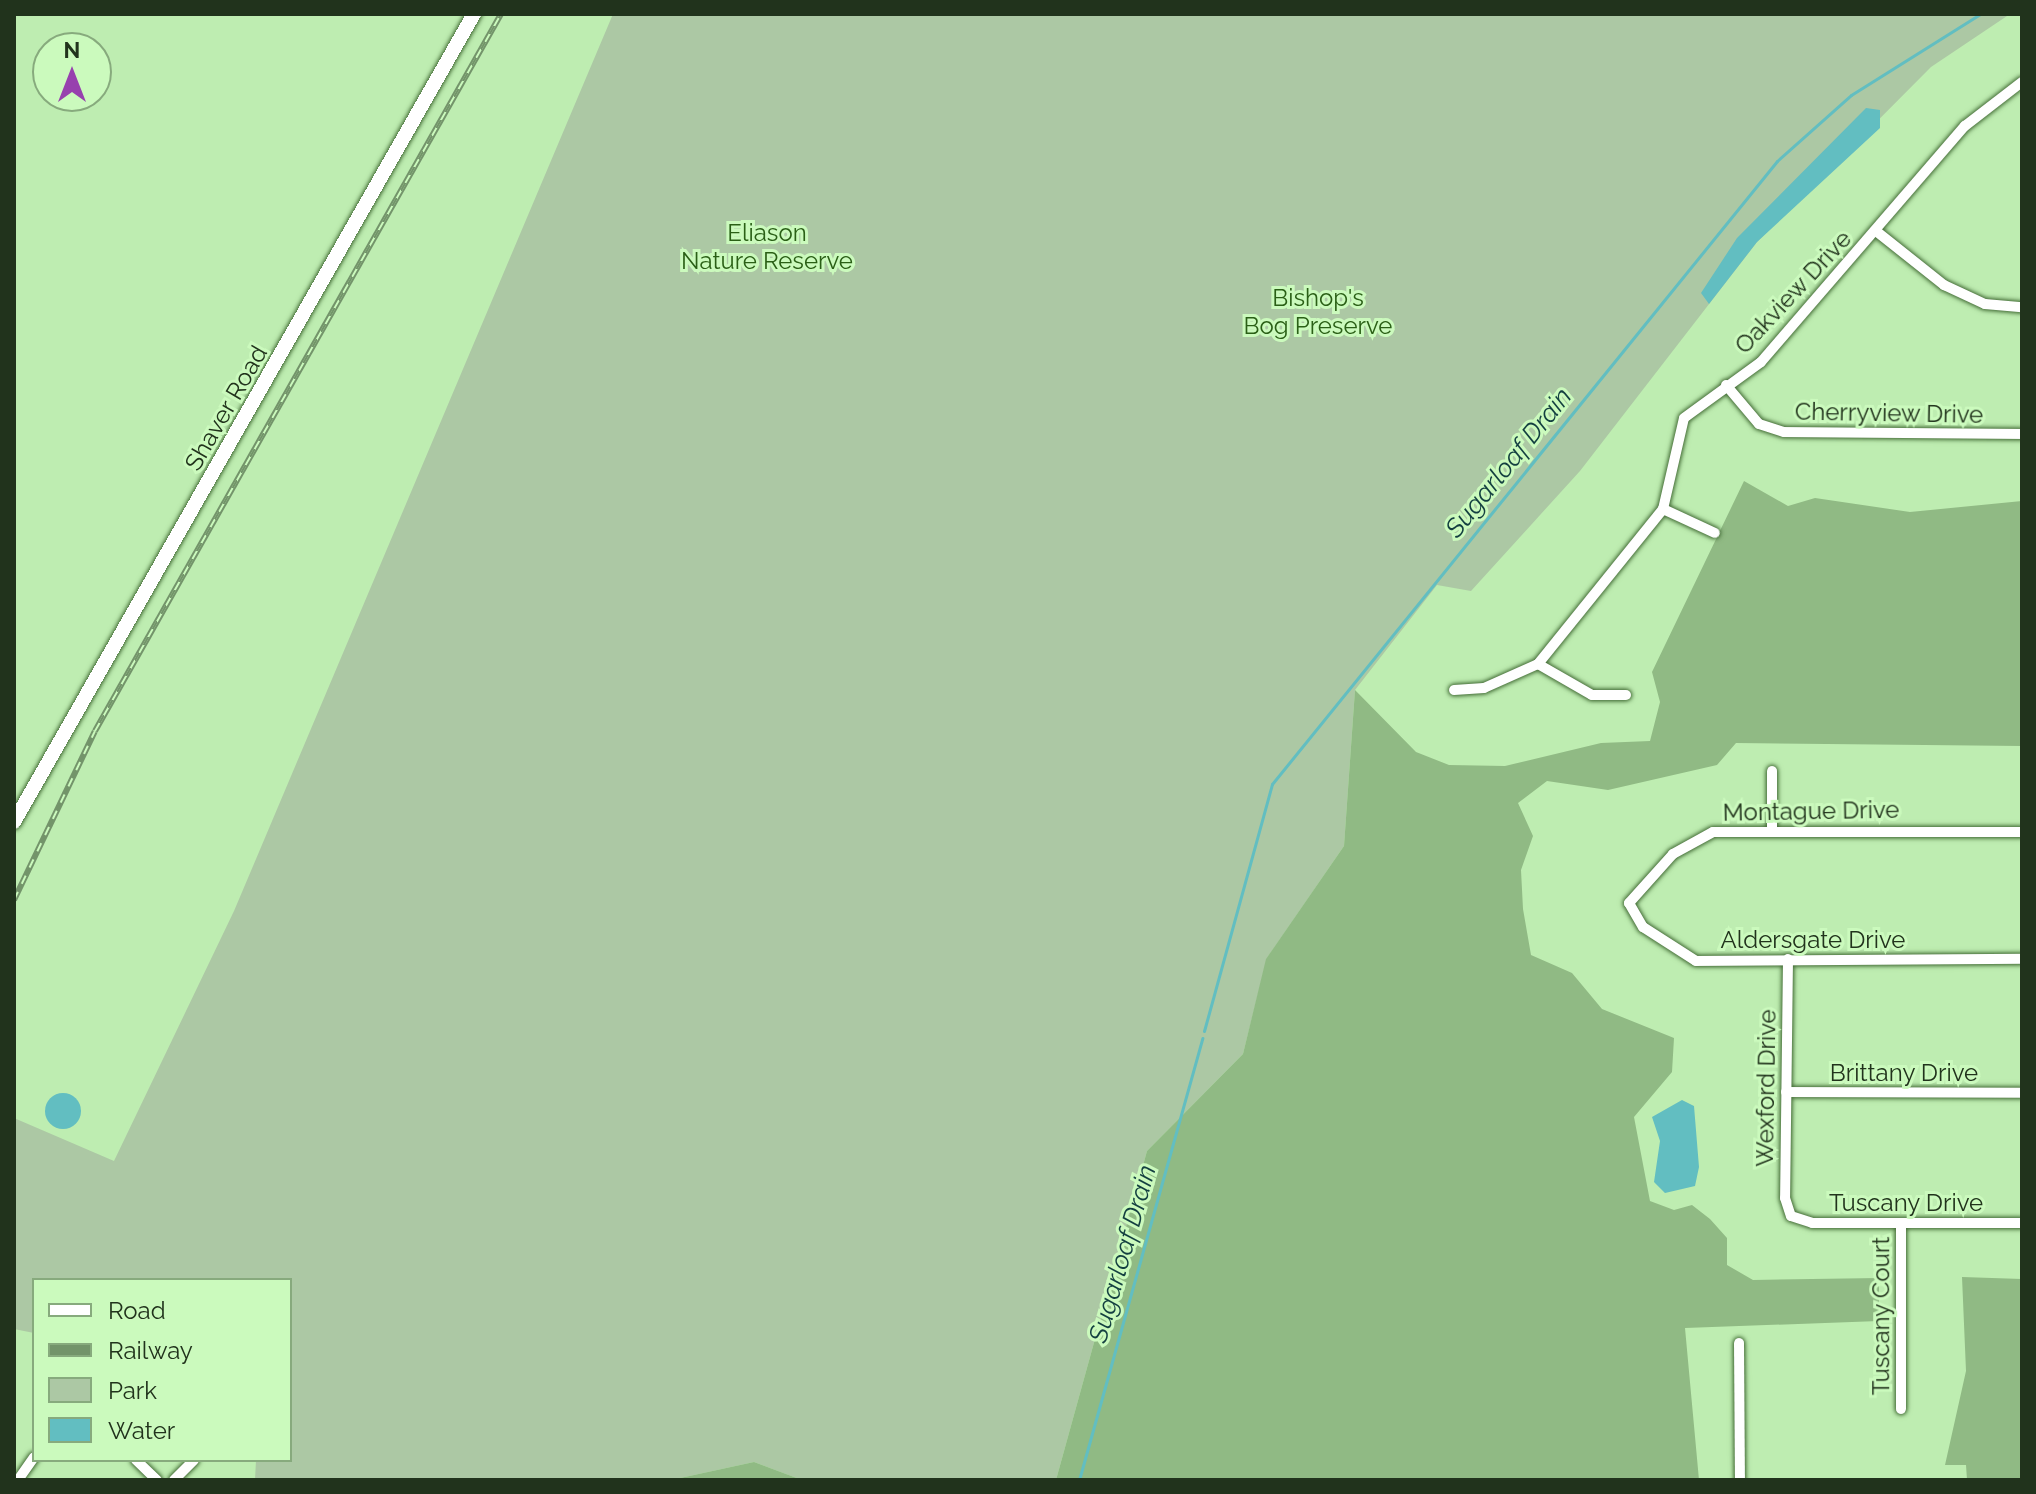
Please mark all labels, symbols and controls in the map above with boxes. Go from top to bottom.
north arrow [32,32,112,112]
text: N [64,37,80,63]
park label: Eliason Nature Reserve [681,219,853,275]
street label: Oakview Drive [1728,224,1858,360]
park label: Bishop's Bog Preserve [1244,284,1392,340]
street label: Shaver Road [179,340,273,476]
water label: Sugarloaf Drain [1439,382,1579,544]
street label: Cherryview Drive [1794,397,1984,429]
street label: Montague Drive [1722,795,1900,827]
street label: Aldersgate Drive [1721,926,1905,954]
street label: Wexford Drive [1750,1009,1782,1167]
street label: Brittany Drive [1830,1059,1978,1087]
water label: Sugarloaf Drain [1083,1161,1163,1347]
street label: Tuscany Drive [1829,1189,1983,1217]
street label: Tuscany Court [1867,1236,1895,1396]
legend [32,1278,292,1462]
text: Road [108,1296,166,1325]
text: Railway [108,1336,193,1365]
text: Park [108,1376,157,1405]
text: Water [108,1416,175,1445]

